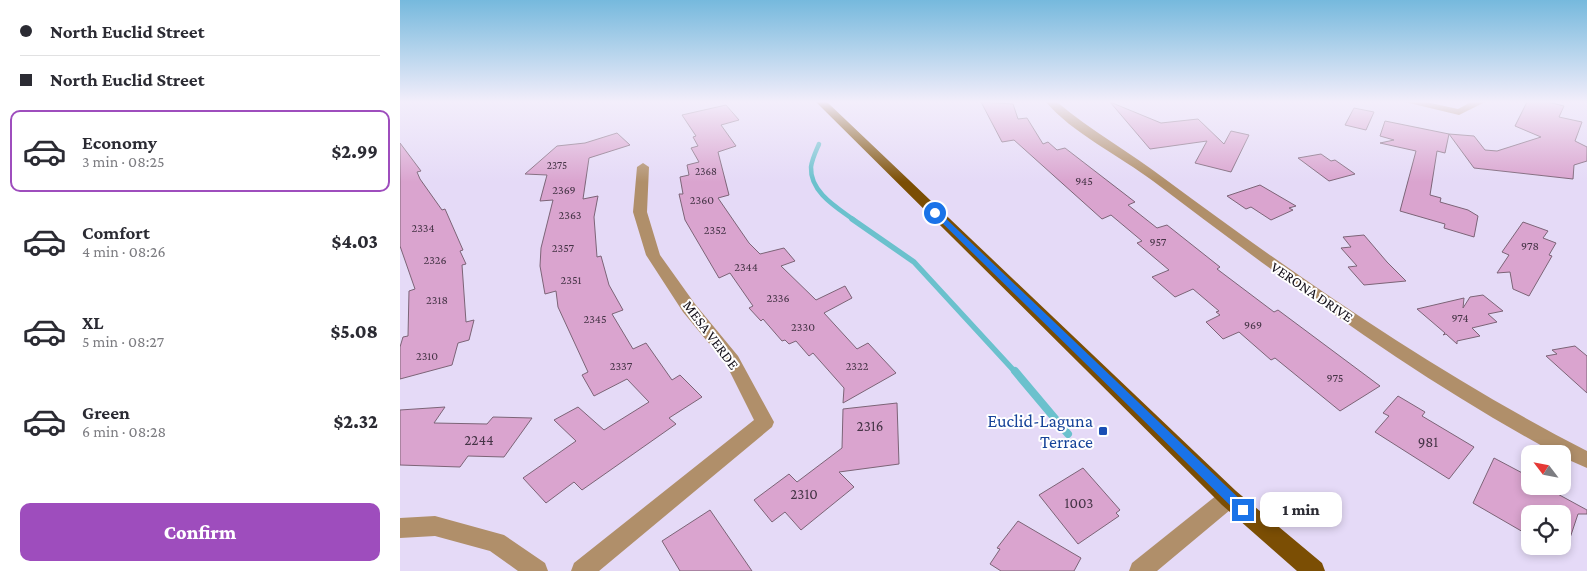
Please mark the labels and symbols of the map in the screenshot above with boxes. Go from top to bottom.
house number: 2375 [547,159,567,171]
house number: 2368 [695,165,717,177]
house number: 945 [1075,174,1093,188]
house number: 2369 [552,183,576,197]
house number: 2360 [690,193,714,207]
route start [924,202,946,224]
house number: 2363 [559,208,582,222]
house number: 2334 [411,221,435,235]
house number: 2352 [704,223,727,237]
house number: 957 [1150,235,1167,249]
house number: 978 [1521,239,1539,253]
house number: 2357 [552,241,575,255]
house number: 2326 [423,253,447,267]
street label: VERONA DRIVE [1268,259,1356,325]
house number: 2344 [734,260,758,274]
house number: 2351 [561,273,582,287]
house number: 2336 [766,291,790,305]
house number: 2318 [426,293,448,307]
street label: MESA VERDE [680,297,742,373]
house number: 974 [1451,311,1469,325]
house number: 2345 [583,312,607,326]
house number: 969 [1244,318,1262,332]
house number: 2330 [791,320,815,334]
house number: 2310 [416,349,438,363]
house number: 2337 [610,359,633,373]
house number: 2322 [846,359,869,373]
house number: 975 [1327,371,1343,385]
place label: Euclid-Laguna Terrace [987,411,1093,452]
house number: 2316 [857,418,883,434]
marker: Euclid-Laguna Terrace [1097,425,1109,437]
house number: 2244 [464,432,494,448]
house number: 981 [1418,434,1438,450]
north arrow [1521,445,1571,495]
house number: 2310 [790,486,818,502]
callout: 1 min [1260,492,1343,528]
house number: 1003 [1065,495,1093,511]
route end [1232,499,1254,521]

